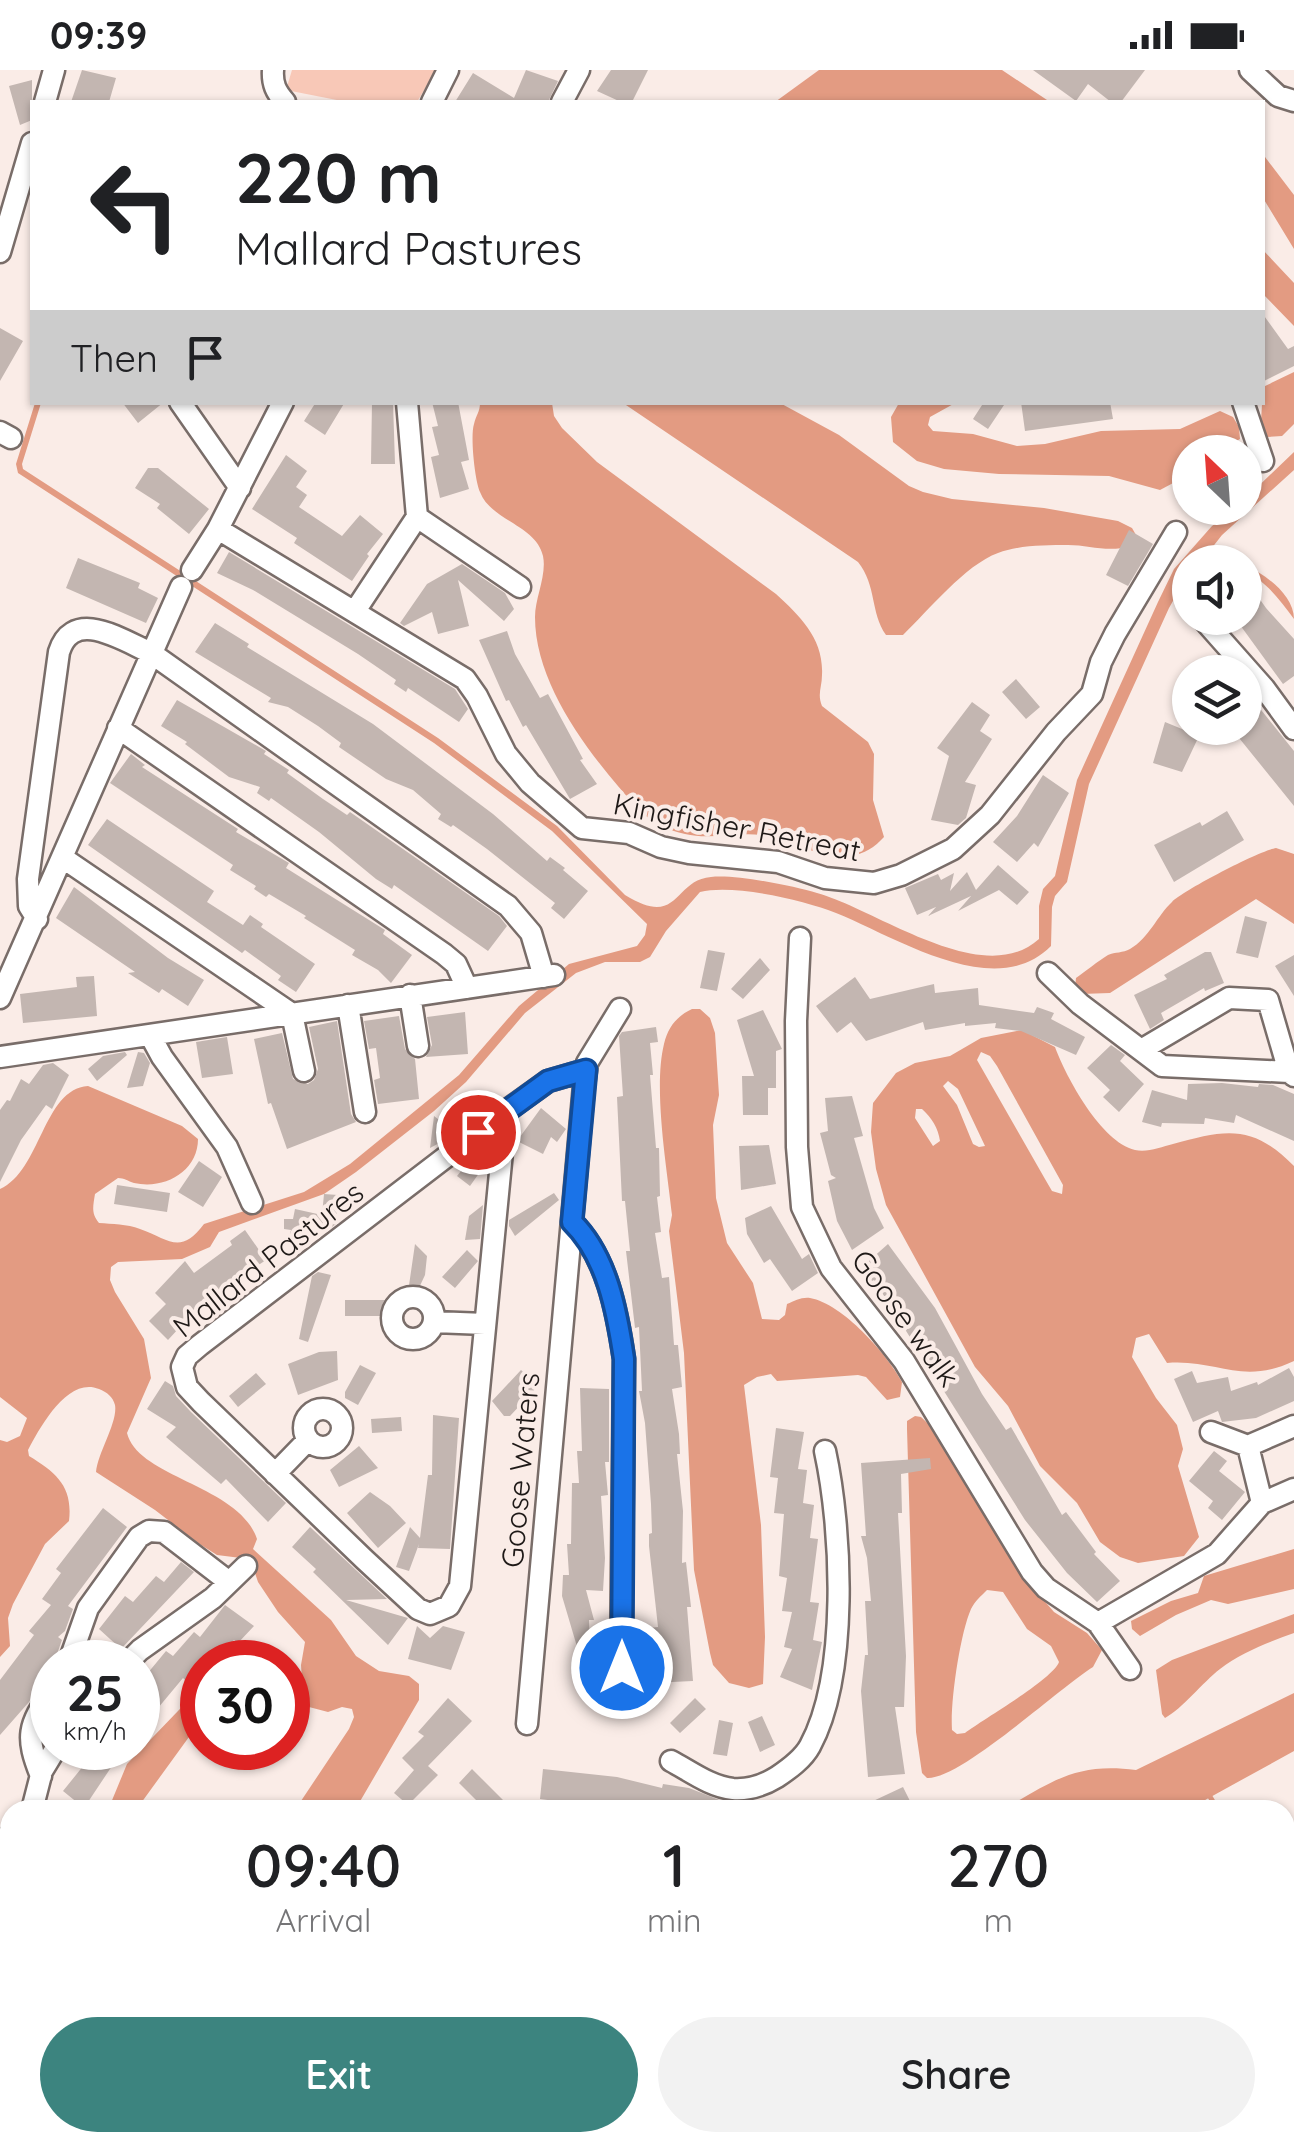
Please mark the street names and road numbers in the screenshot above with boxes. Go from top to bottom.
street label: Kingfisher Retreat [610,784,864,870]
street label: Mallard Pastures [165,1173,371,1345]
street label: Goose walk [844,1242,968,1394]
street label: Goose Waters [493,1371,547,1569]

